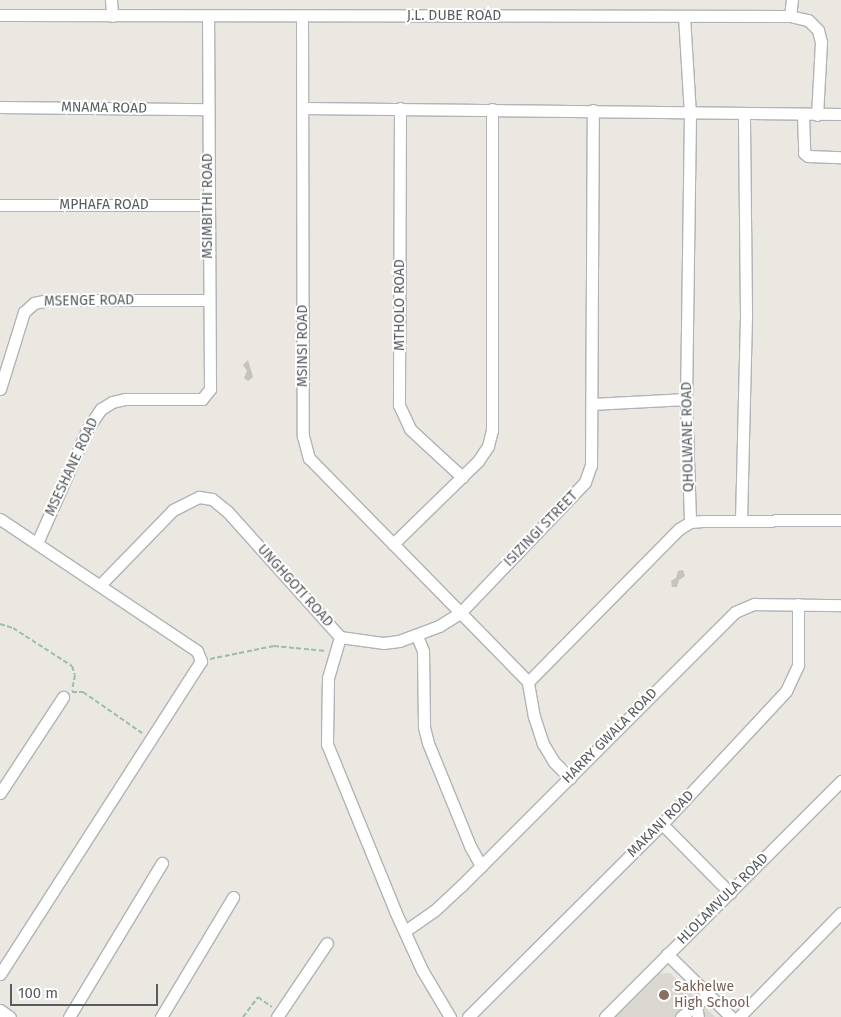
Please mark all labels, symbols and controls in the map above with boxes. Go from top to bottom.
street label: J.L. DUBE ROAD [407,8,501,24]
street label: MNAMA ROAD [61,99,147,117]
street label: MSIMBITHI ROAD [200,153,216,259]
street label: MPHAFA ROAD [59,197,149,213]
street label: MTHOLO ROAD [392,259,408,351]
street label: MSENGE ROAD [44,292,134,310]
street label: MSINSI ROAD [295,305,311,387]
street label: QHOLWANE ROAD [679,382,697,492]
street label: MSESHANE ROAD [42,415,102,519]
street label: ISIZINGI STREET [501,488,581,570]
street label: UNGHGOTI ROAD [254,541,336,631]
street label: HARRY GWALA ROAD [559,685,661,787]
street label: MAKANI ROAD [624,787,698,861]
street label: HLOLAMVULA ROAD [674,850,772,948]
scale bar [12,974,160,1006]
place label: Sakhelwe High School [674,979,750,1012]
text: 100 m [18,984,58,1002]
marker: Sakhelwe High School [658,989,670,1001]

